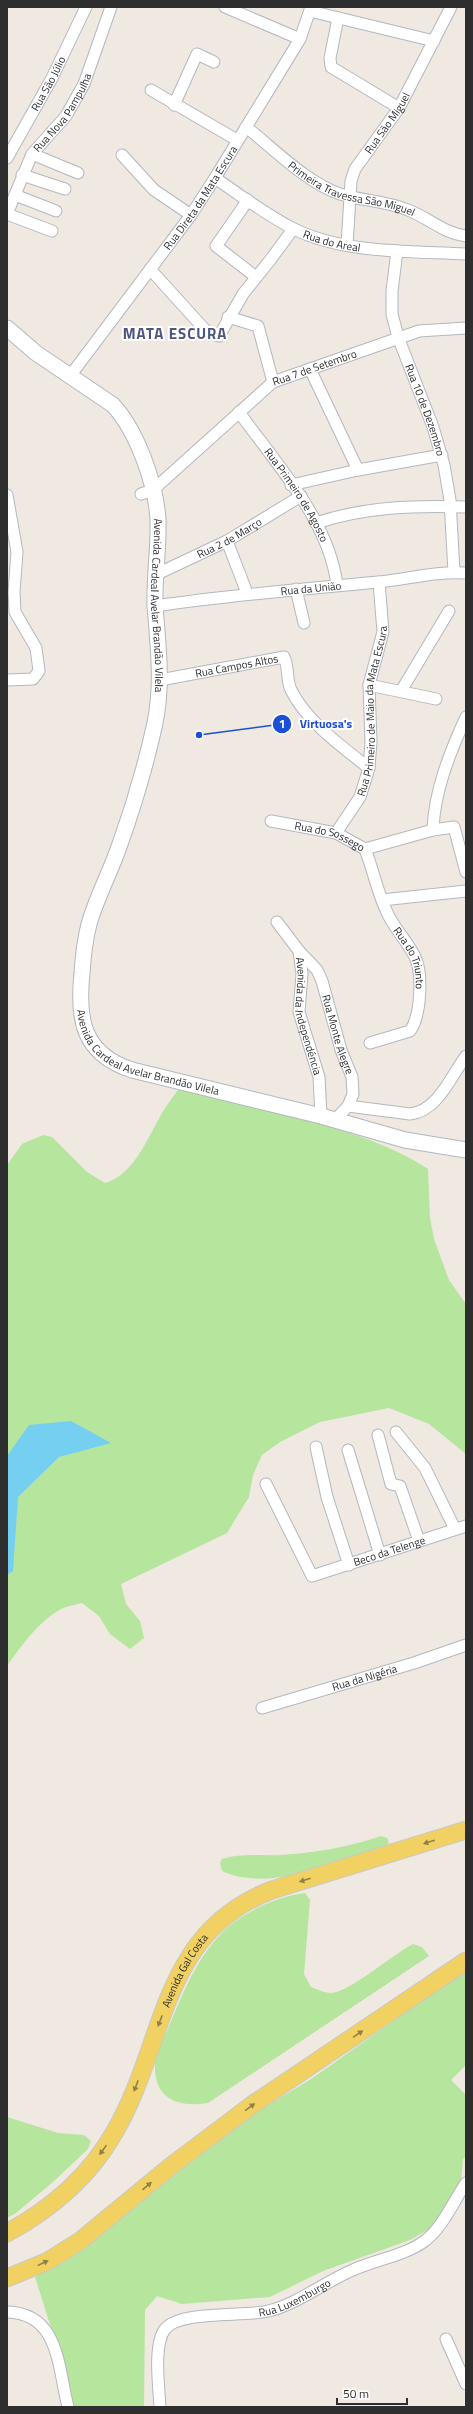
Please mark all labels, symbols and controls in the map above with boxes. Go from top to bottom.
street label: Rua São Júlio [27,53,69,114]
street label: Rua Nova Pampulha [29,71,95,156]
street label: Rua São Miguel [360,89,414,157]
street label: Rua Direta da Mata Escura [160,142,241,253]
street label: Primeira Travessa São Miguel [285,157,418,220]
street label: Rua do Areal [301,226,361,256]
district label: MATA ESCURA [123,322,227,345]
street label: Rua 7 de Setembro [270,345,359,390]
street label: Rua 10 de Dezembro [401,362,449,458]
street label: Rua Primeiro de Agosto [260,444,332,544]
street label: Rua 2 de Março [194,514,265,562]
street label: Avenida Cardeal Avelar Brandão Vilela [147,518,167,693]
street label: Rua da União [280,577,342,599]
street label: Rua Primeiro de Maio da Mata Escura [353,625,391,798]
street label: Rua Campos Altos [194,650,280,681]
callout: Virtuosa's [272,712,361,736]
text: 1 [279,714,285,733]
text: Virtuosa's [300,714,353,733]
street label: Rua do Sossego [293,818,368,855]
street label: Rua do Triunto [390,924,428,989]
street label: Avenida da Independéncia [291,956,326,1077]
street label: Rua Monte Alegre [318,993,358,1077]
street label: Avenida Cardeal Avelar Brandão Vilela [73,1008,221,1099]
street label: Beco da Telenge [351,1532,428,1570]
street label: Rua da Nigéria [330,1660,400,1695]
one-way arrow [422,1839,434,1845]
one-way arrow [298,1877,310,1883]
street label: Avenida Gal Costa [158,1930,212,2010]
one-way arrow [156,2016,162,2028]
one-way arrow [352,2031,364,2038]
one-way arrow [132,2080,138,2092]
one-way arrow [245,2103,255,2111]
one-way arrow [99,2145,107,2156]
one-way arrow [142,2181,152,2190]
one-way arrow [37,2260,49,2266]
street label: Rua Luxemburgo [257,2275,334,2321]
scale bar [337,2380,407,2406]
text: 50 m [343,2384,369,2403]

